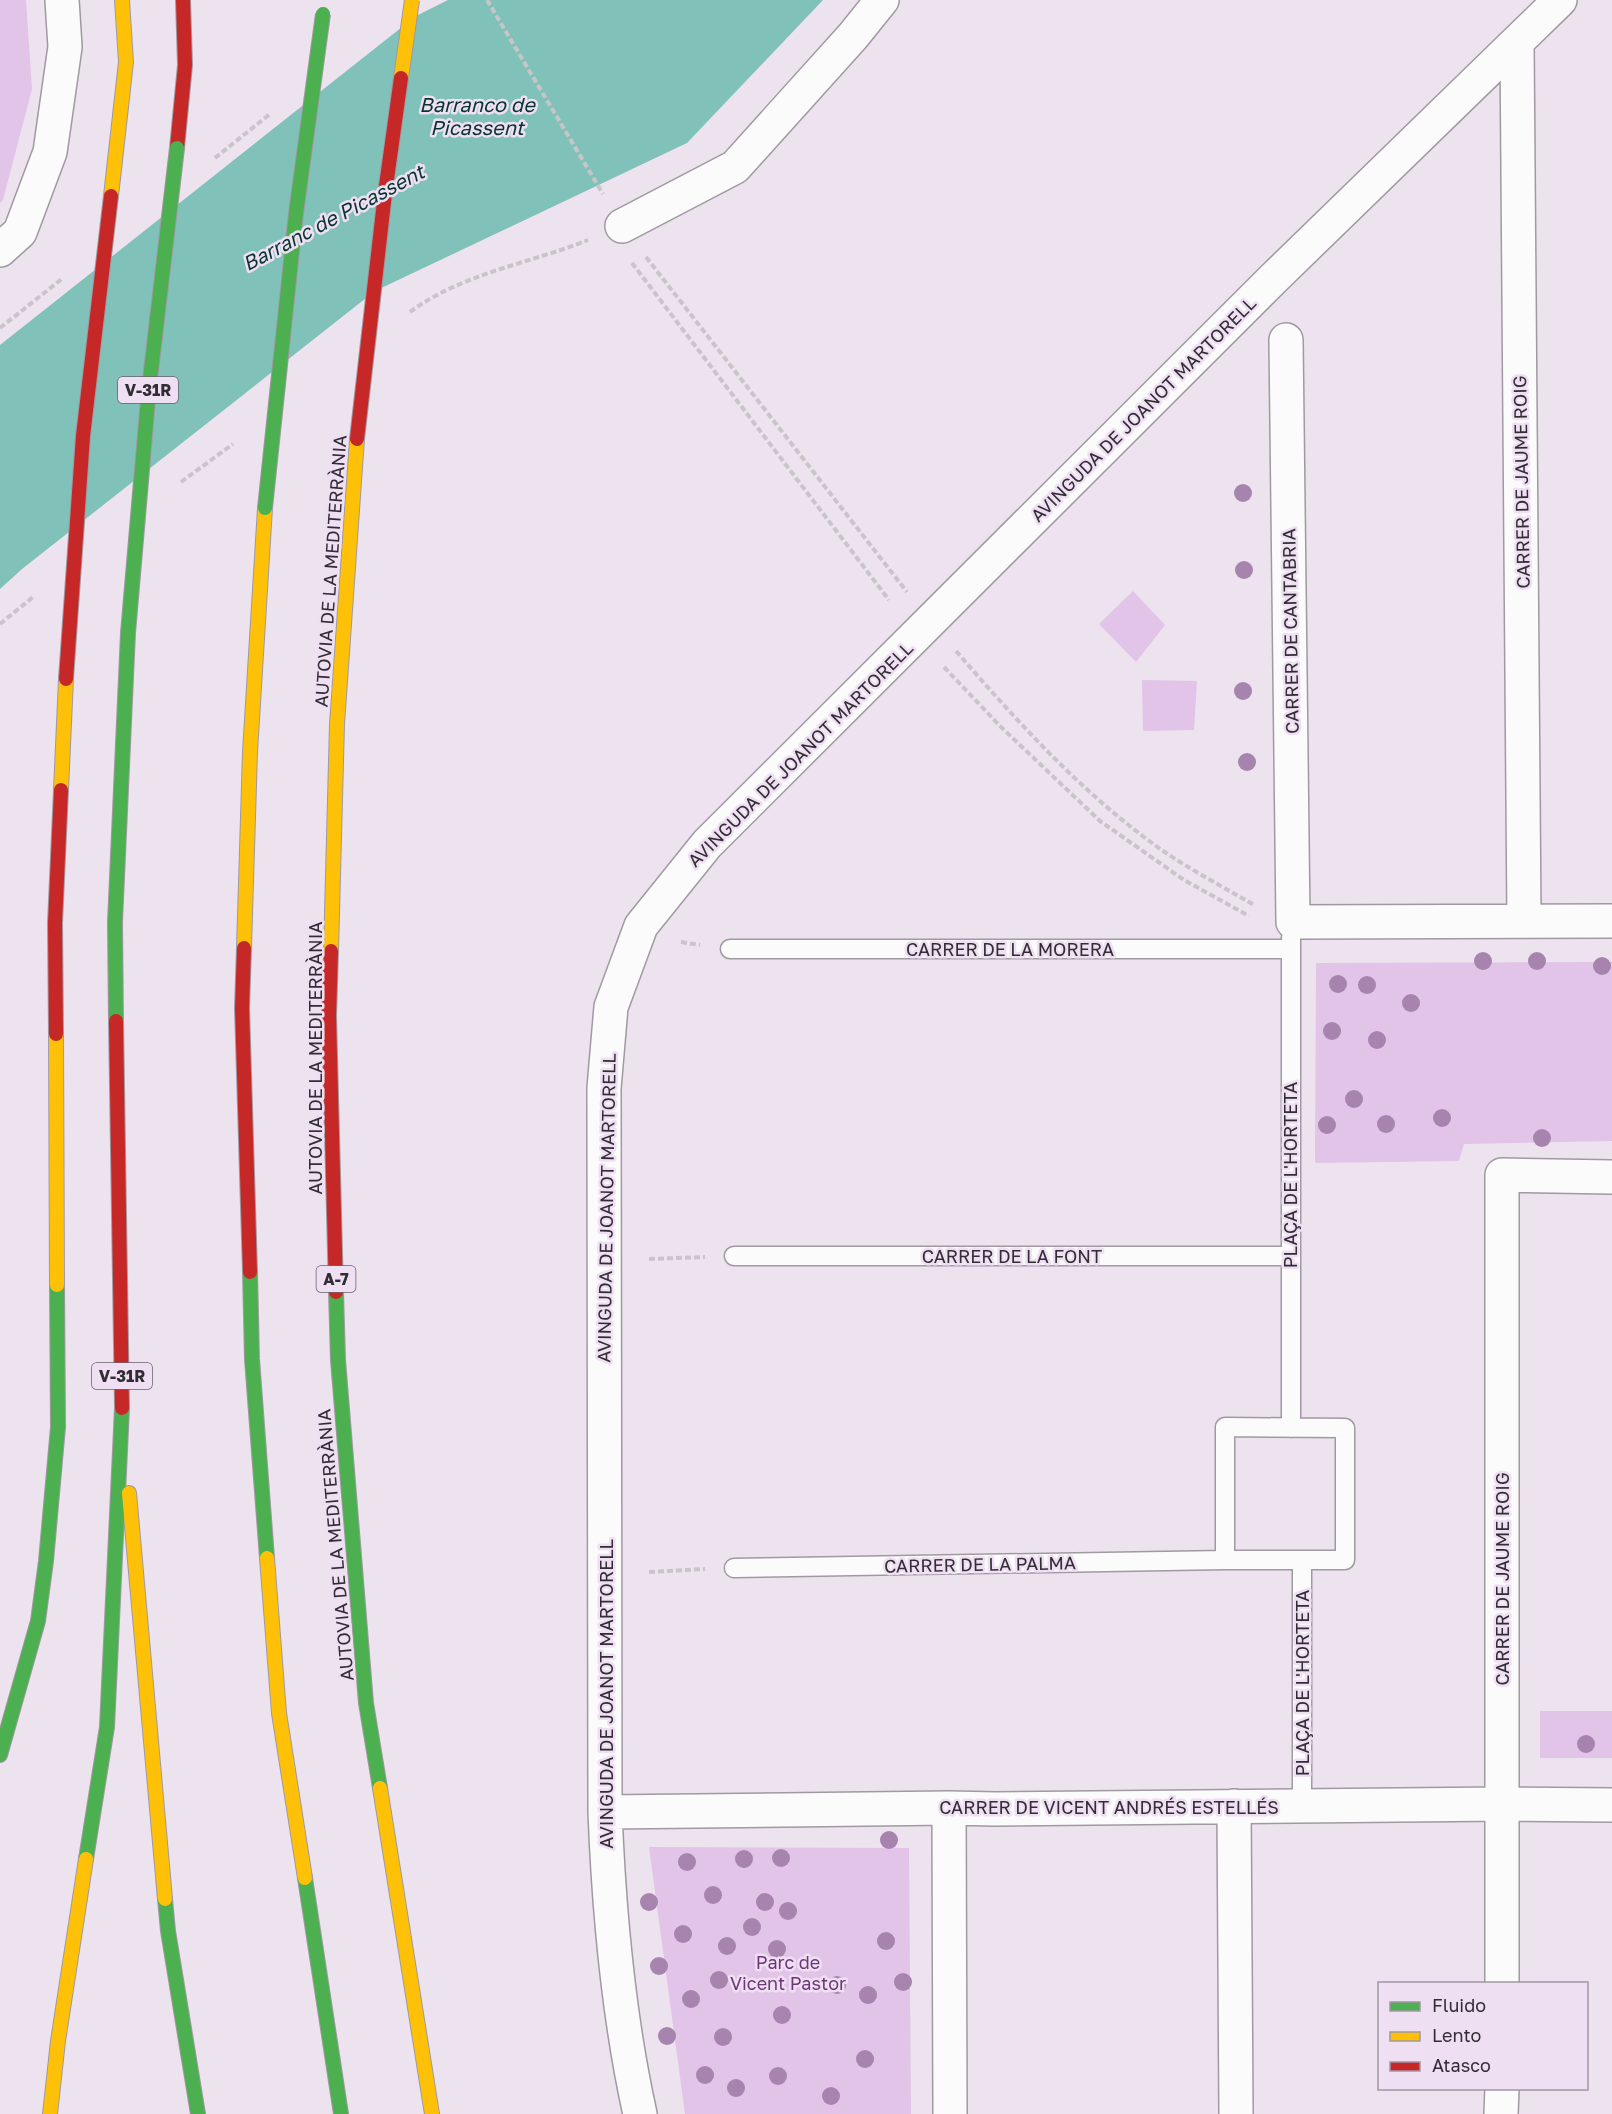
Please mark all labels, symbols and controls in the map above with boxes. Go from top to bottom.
water label: Barranco de Picassent [419,92,536,139]
water label: Barranc de Picassent [238,158,430,275]
street label: AVINGUDA DE JOANOT MARTORELL [1026,292,1260,526]
street label: CARRER DE JAUME ROIG [1508,375,1534,589]
road number: V-31R [118,377,178,403]
street label: AUTOVIA DE LA MEDITERRÀNIA [310,434,350,708]
street label: CARRER DE CANTABRIA [1277,528,1303,734]
street label: AVINGUDA DE JOANOT MARTORELL [683,637,917,871]
street label: AUTOVIA DE LA MEDITERRÀNIA [304,922,326,1194]
street label: CARRER DE LA MORERA [906,938,1114,960]
street label: AVINGUDA DE JOANOT MARTORELL [592,1053,620,1363]
street label: PLAÇA DE L'HORTETA [1279,1082,1301,1268]
street label: CARRER DE LA FONT [922,1245,1102,1267]
road number: A-7 [316,1266,356,1292]
road number: V-31R [92,1363,152,1389]
street label: AUTOVIA DE LA MEDITERRÀNIA [312,1408,358,1682]
street label: CARRER DE JAUME ROIG [1491,1472,1513,1686]
street label: AVINGUDA DE JOANOT MARTORELL [595,1539,617,1849]
street label: CARRER DE LA PALMA [884,1551,1076,1577]
street label: PLAÇA DE L'HORTETA [1291,1590,1313,1776]
street label: CARRER DE VICENT ANDRÉS ESTELLÉS [939,1796,1279,1818]
park label: Parc de Vicent Pastor [730,1951,846,1994]
legend [1378,1982,1588,2090]
text: Fluido [1432,1994,1486,2016]
text: Lento [1432,2024,1481,2046]
text: Atasco [1432,2054,1491,2076]

